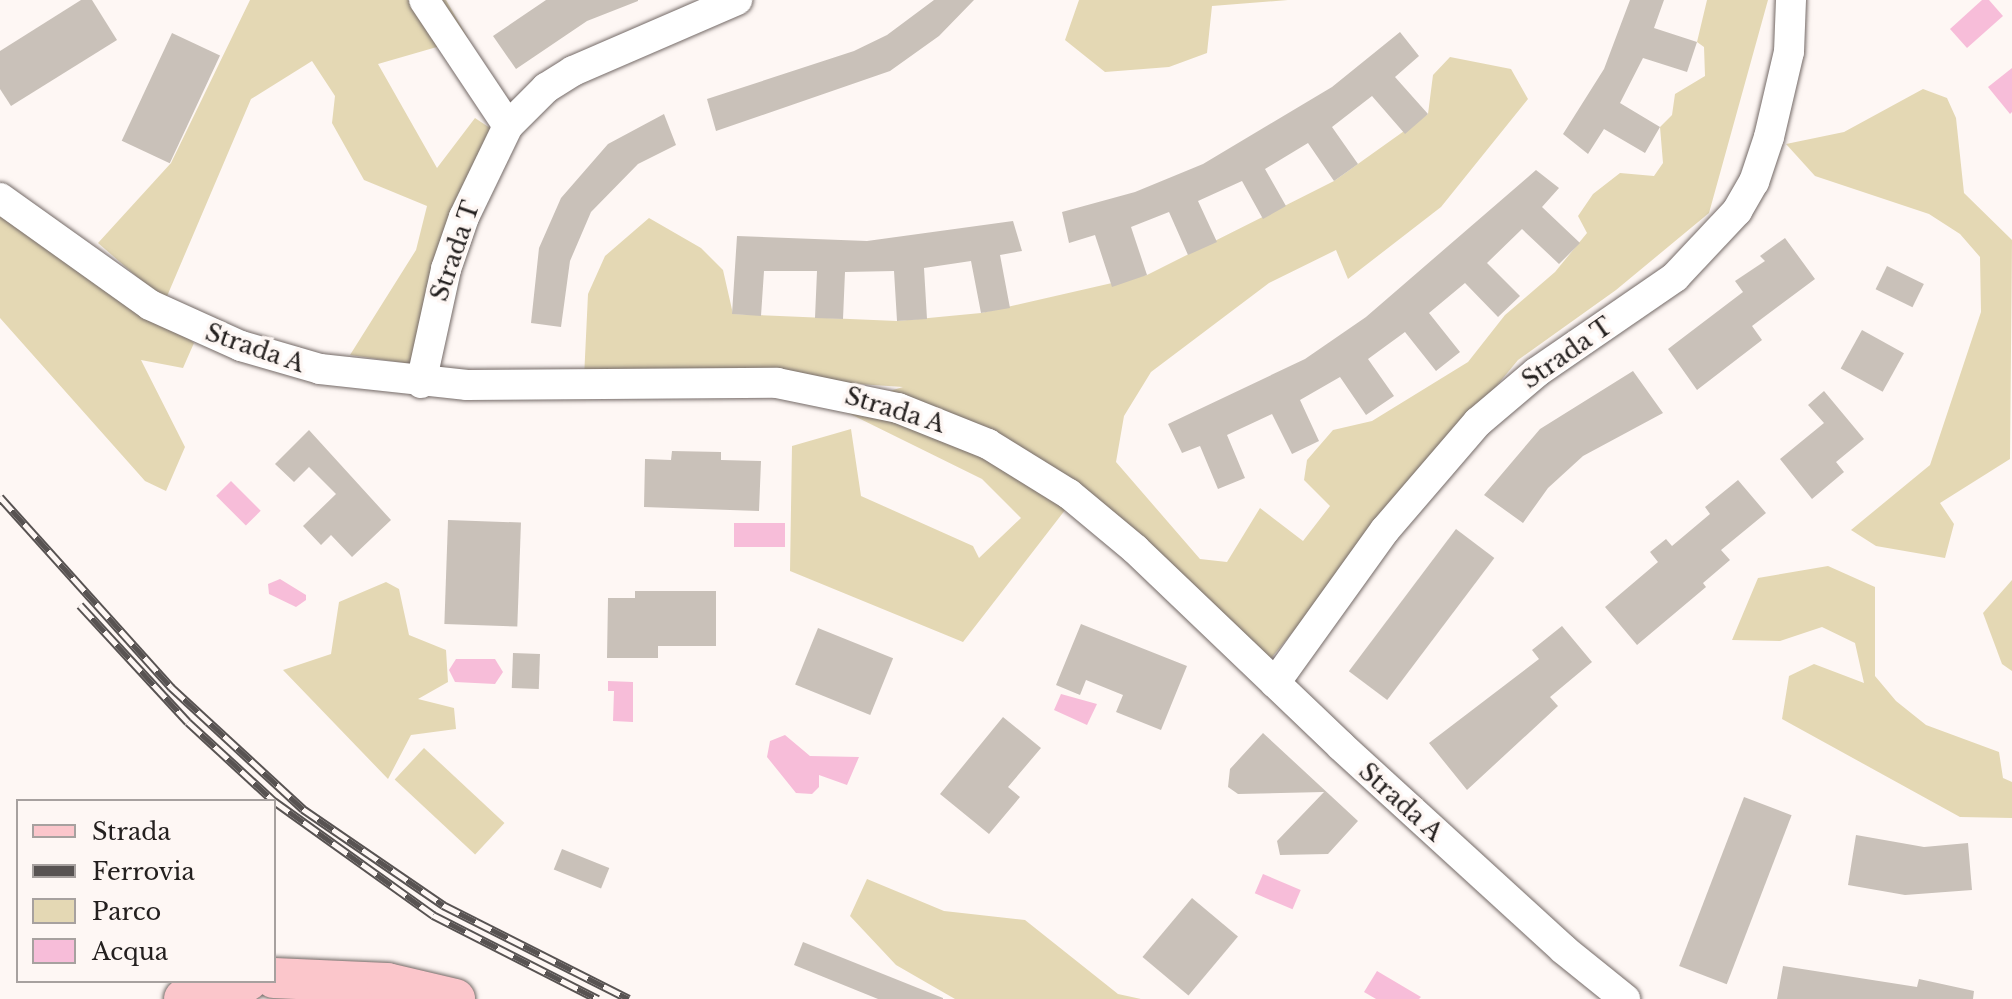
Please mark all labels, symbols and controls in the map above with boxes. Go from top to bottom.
street label: Strada T [424,197,486,305]
street label: Strada T [1516,311,1618,395]
street label: Strada A [201,317,309,379]
street label: Strada A [841,381,949,439]
street label: Strada A [1353,756,1449,848]
legend [16,799,276,983]
text: Strada [92,817,171,846]
text: Ferrovia [92,857,195,886]
text: Parco [92,897,161,926]
text: Acqua [92,937,168,966]

